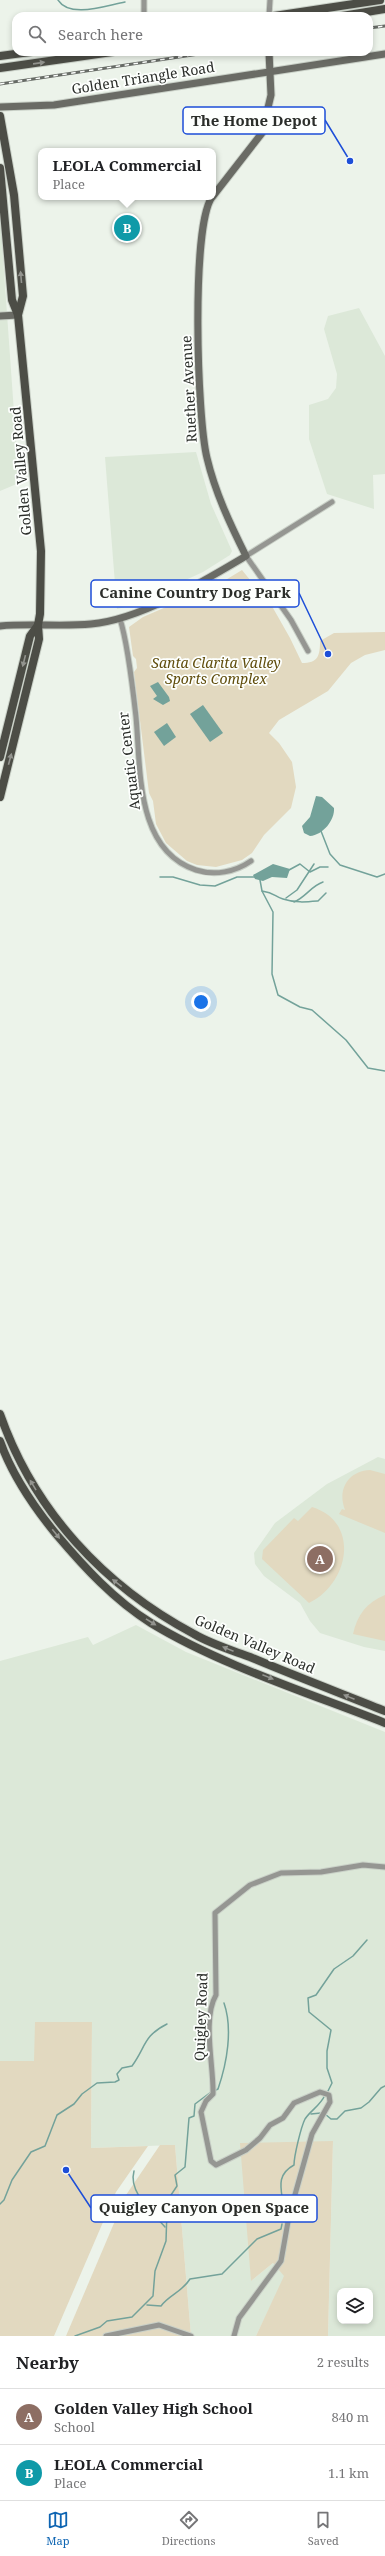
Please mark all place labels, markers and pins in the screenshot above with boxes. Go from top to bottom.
callout: The Home Depot [183,107,325,134]
pin: B [114,213,140,243]
callout: Canine Country Dog Park [91,580,299,607]
pin: A [307,1544,333,1574]
callout: Quigley Canyon Open Space [91,2195,317,2222]

